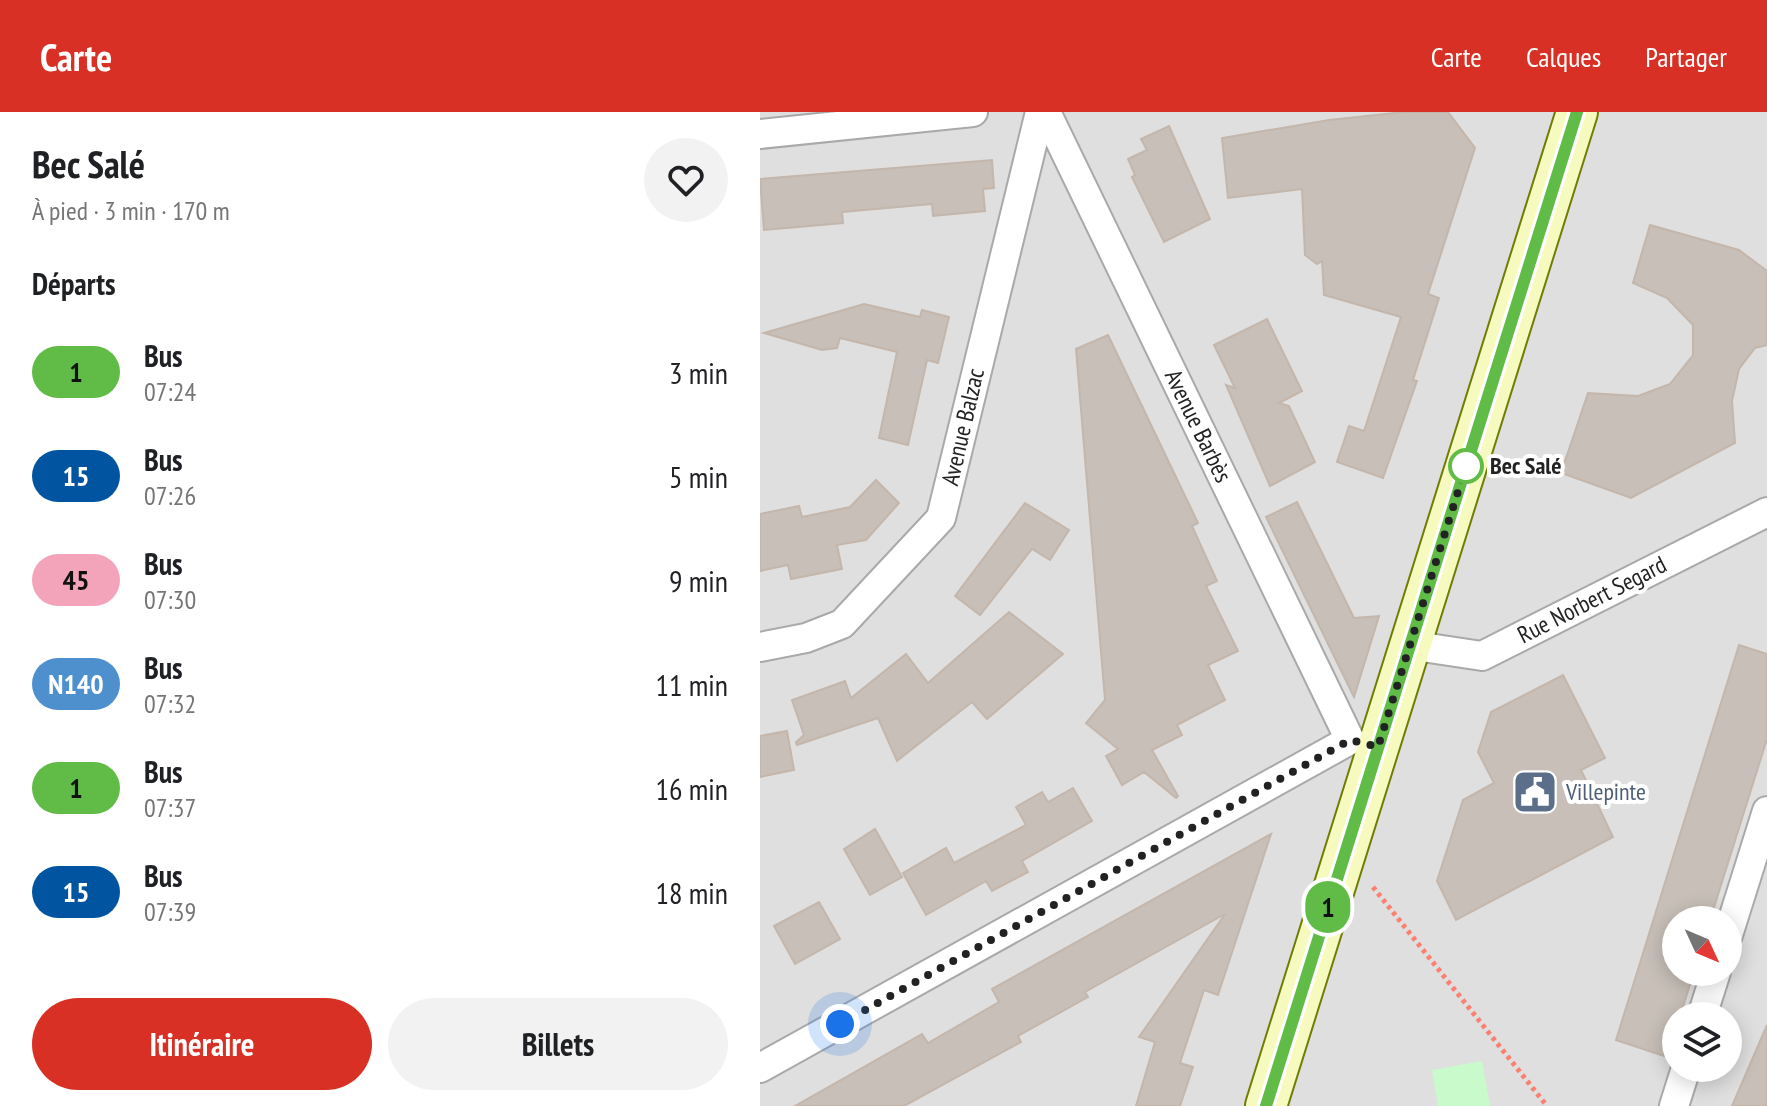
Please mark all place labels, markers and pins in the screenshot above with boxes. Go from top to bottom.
marker: Bec Salé [1449,449,1483,483]
place label: Bec Salé [1490,450,1561,481]
public building icon: Villepinte [1511,768,1559,816]
place label: Villepinte [1565,776,1646,807]

